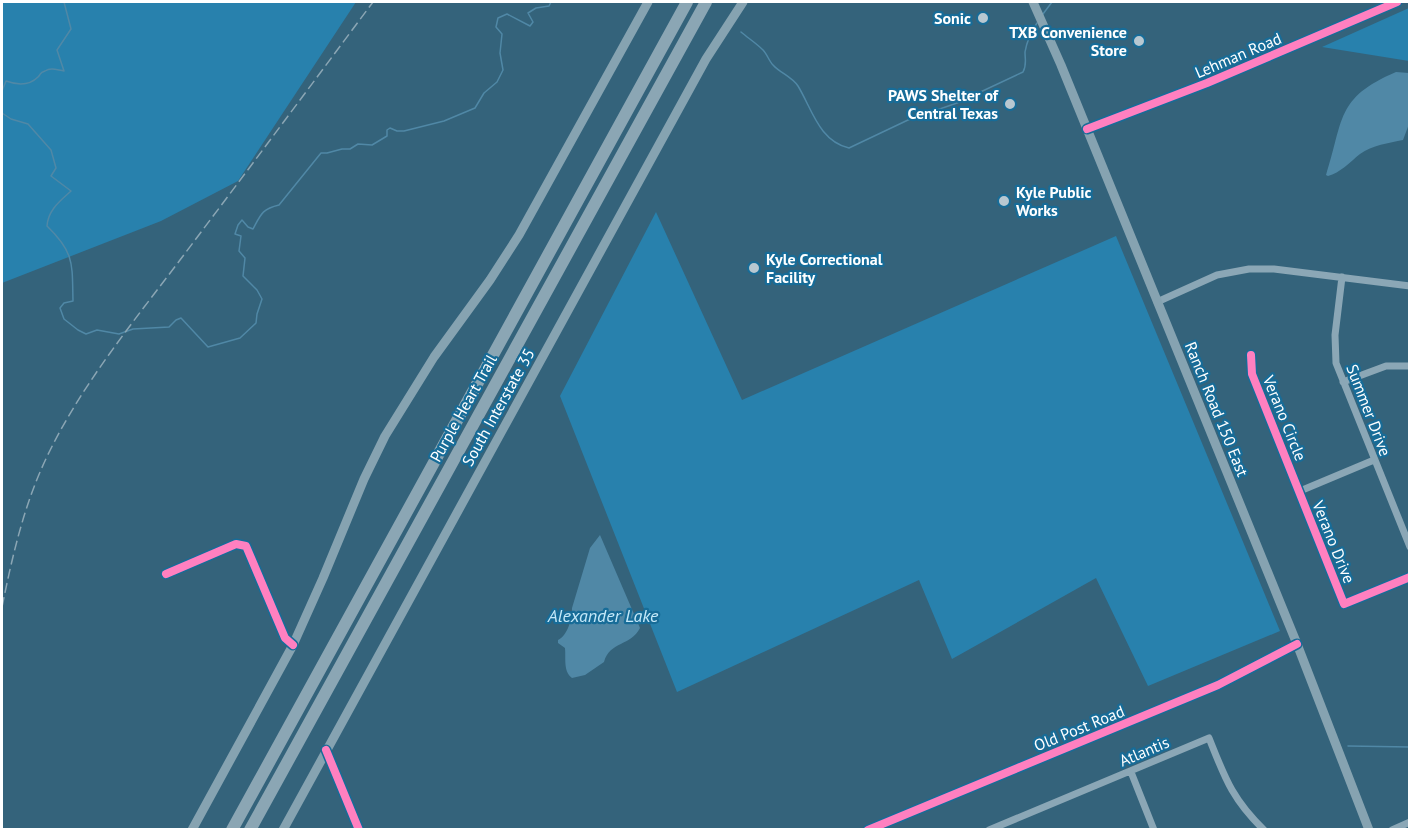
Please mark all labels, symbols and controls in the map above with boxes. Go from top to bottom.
place label: Sonic [934,8,971,28]
marker: Sonic [976,11,990,25]
place label: TXB Convenience Store [1009,22,1127,60]
street label: Lehman Road [1192,28,1284,82]
marker: TXB Convenience Store [1132,34,1146,48]
place label: PAWS Shelter of Central Texas [888,85,999,123]
marker: PAWS Shelter of Central Texas [1003,97,1017,111]
place label: Kyle Public Works [1016,182,1091,220]
marker: Kyle Public Works [997,194,1011,208]
place label: Kyle Correctional Facility [766,249,883,287]
marker: Kyle Correctional Facility [747,261,761,275]
street label: Ranch Road 150 East [1181,339,1253,480]
street label: South Interstate 35 [457,345,539,469]
street label: Purple Heart Trail [425,351,501,465]
street label: Summer Drive [1342,361,1396,459]
street label: Verano Circle [1258,372,1311,464]
street label: Verano Drive [1308,497,1360,586]
water label: Alexander Lake [547,604,659,627]
street label: Old Post Road [1031,701,1127,755]
street label: Atlantis [1116,731,1172,770]

